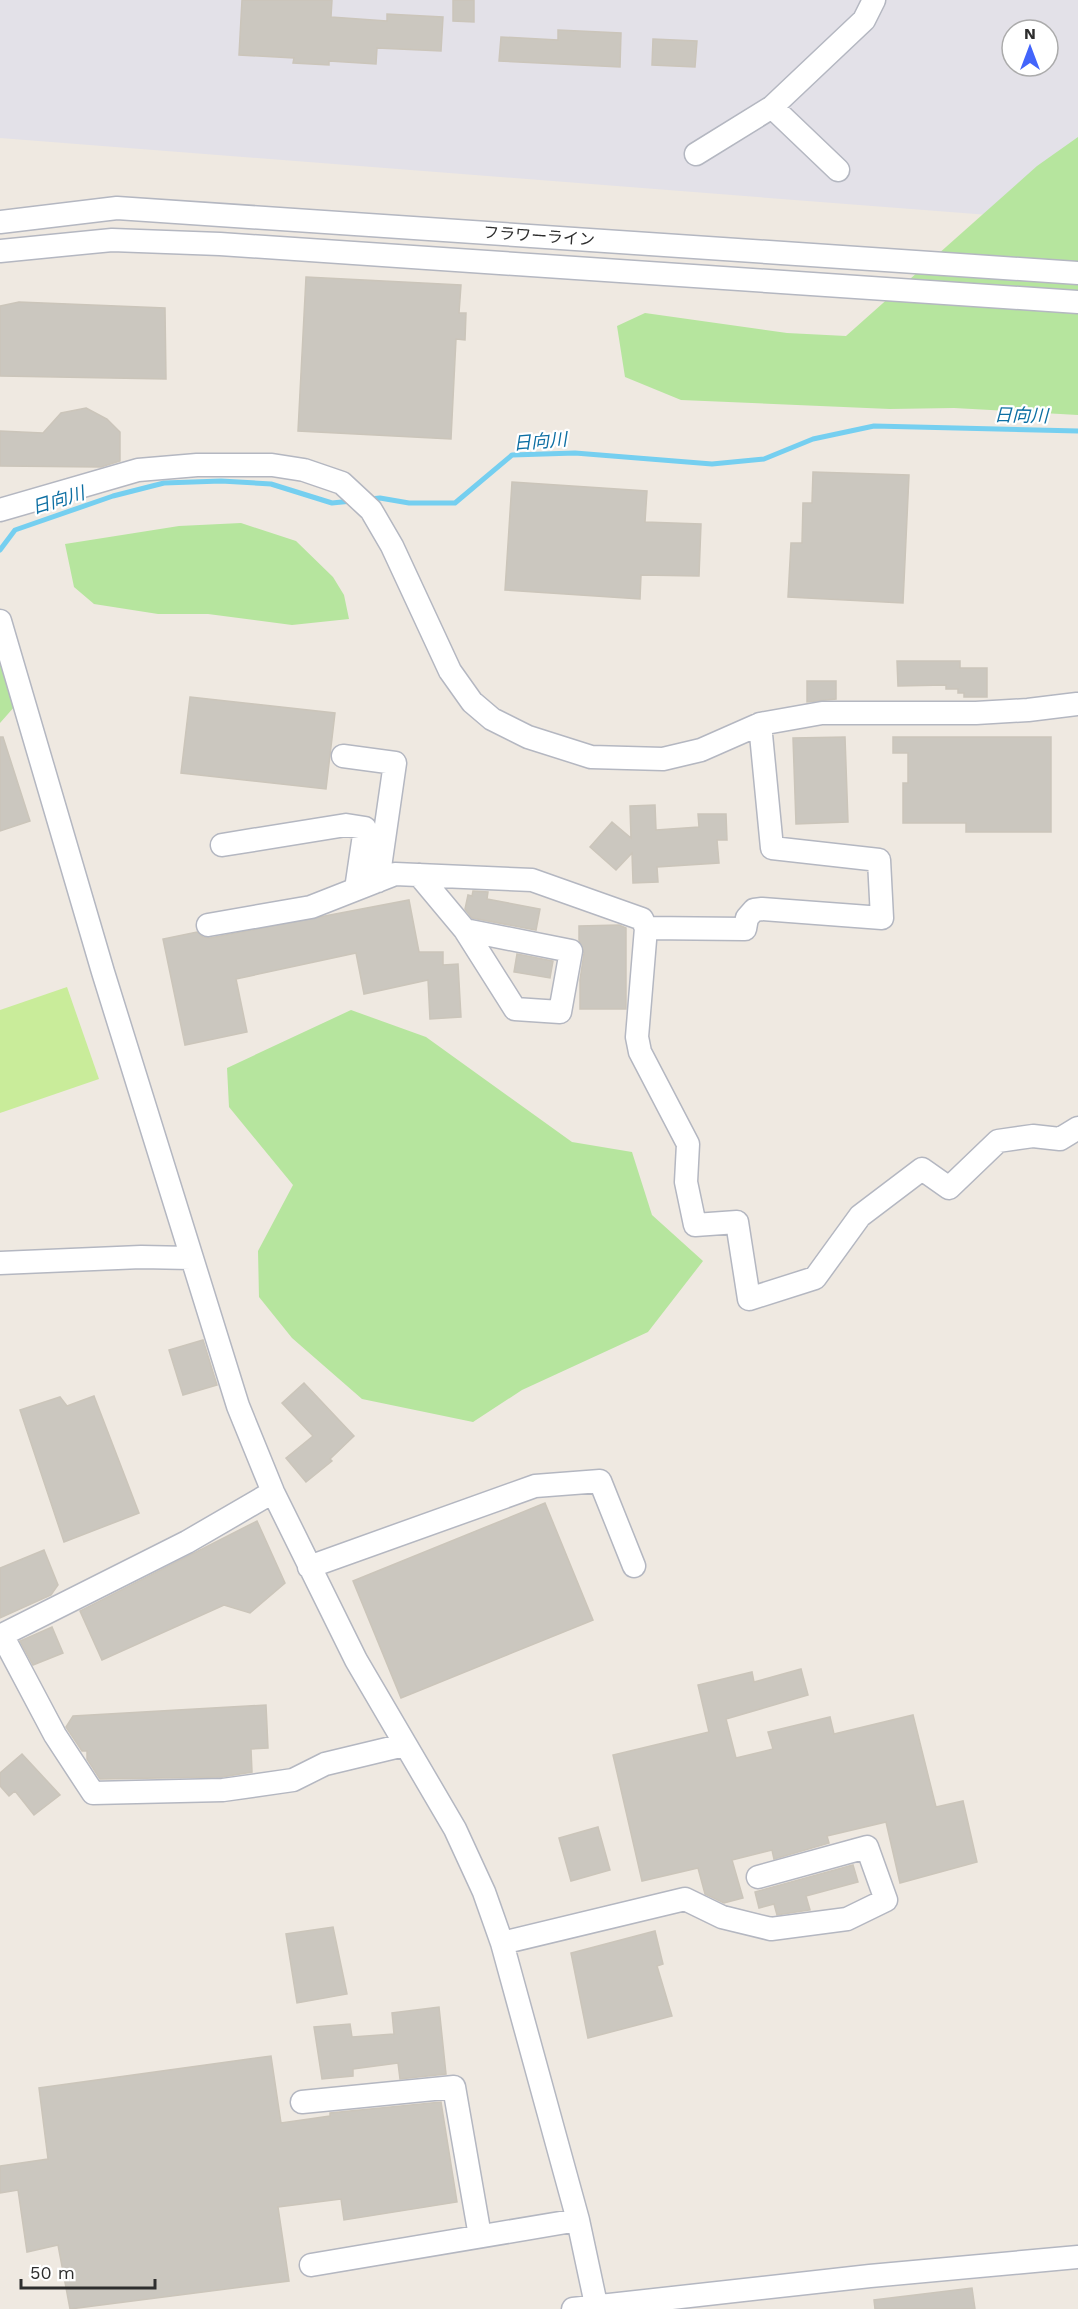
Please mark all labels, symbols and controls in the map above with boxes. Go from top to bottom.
north arrow [1000,18,1060,78]
text: N [1024,24,1036,43]
street label: フラワーライン [482,223,596,249]
water label: 日向川 [994,404,1050,426]
water label: 日向川 [512,428,570,454]
water label: 日向川 [29,481,89,518]
scale bar [21,2252,154,2290]
text: 50 m [30,2262,75,2283]

